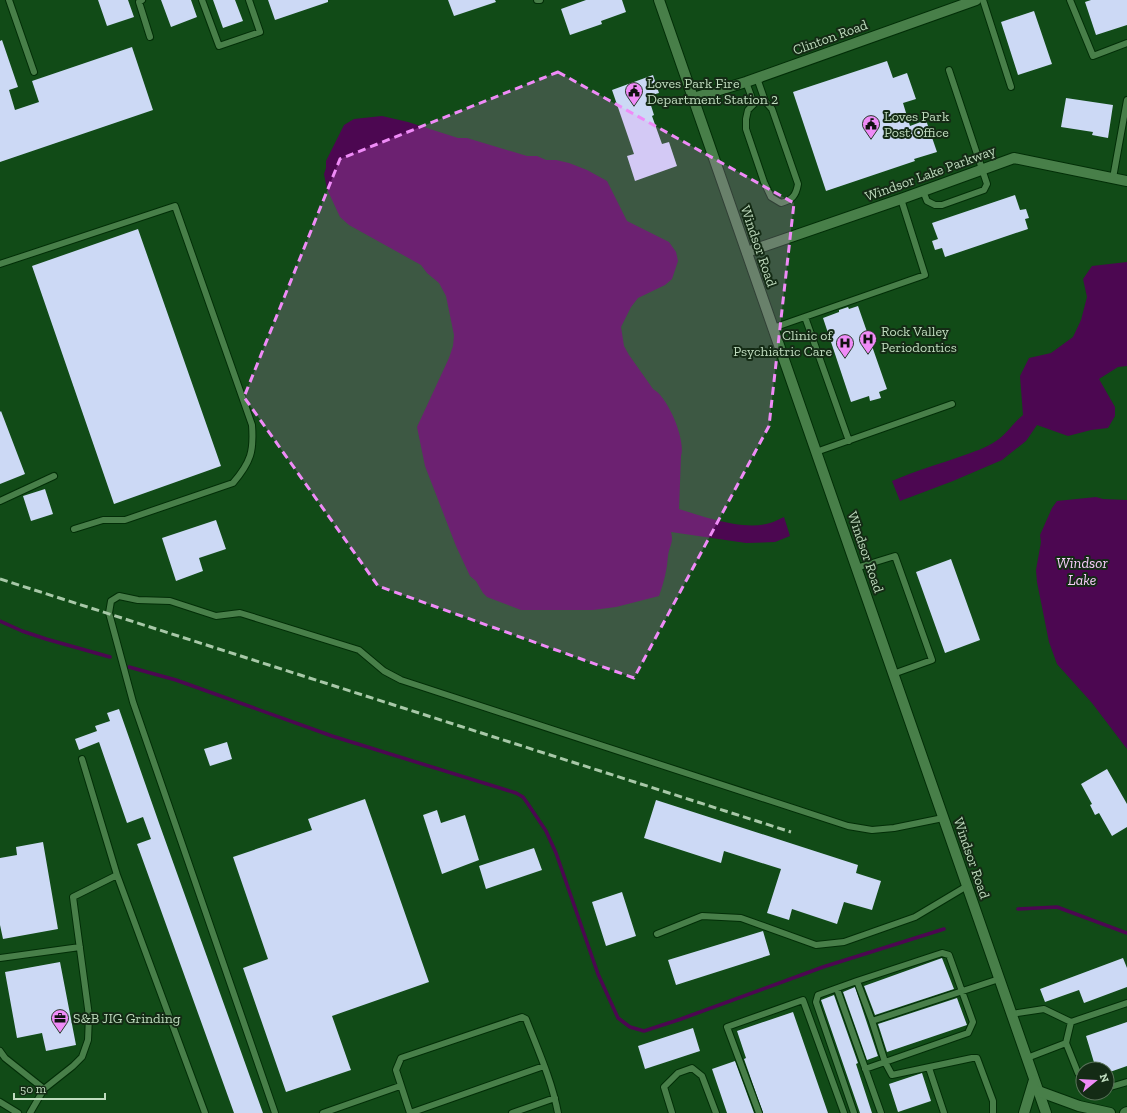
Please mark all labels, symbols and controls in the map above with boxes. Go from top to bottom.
street label: Clinton Road [790,16,870,59]
place label: Loves Park Fire Department Station 2 [647,75,778,108]
public building icon: Loves Park Fire Department Station 2 [624,81,644,106]
place label: Loves Park Post Office [884,108,950,141]
public building icon: Loves Park Post Office [861,114,881,139]
street label: Windsor Lake Parkway [862,142,999,205]
street label: Windsor Road [737,203,780,289]
place label: Rock Valley Periodontics [881,323,957,356]
place label: Clinic of Psychiatric Care [733,327,834,360]
hospital icon: Rock Valley Periodontics [858,329,878,354]
hospital icon: Clinic of Psychiatric Care [835,333,855,358]
street label: Windsor Road [844,509,887,595]
water label: Windsor Lake [1056,554,1109,589]
street label: Windsor Road [950,815,993,901]
office icon: S&B JIG Grinding [50,1008,70,1033]
place label: S&B JIG Grinding [73,1010,181,1027]
north arrow [1075,1061,1115,1101]
text: N [1097,1072,1112,1085]
scale bar [14,1075,105,1101]
text: 50 m [20,1082,47,1096]

